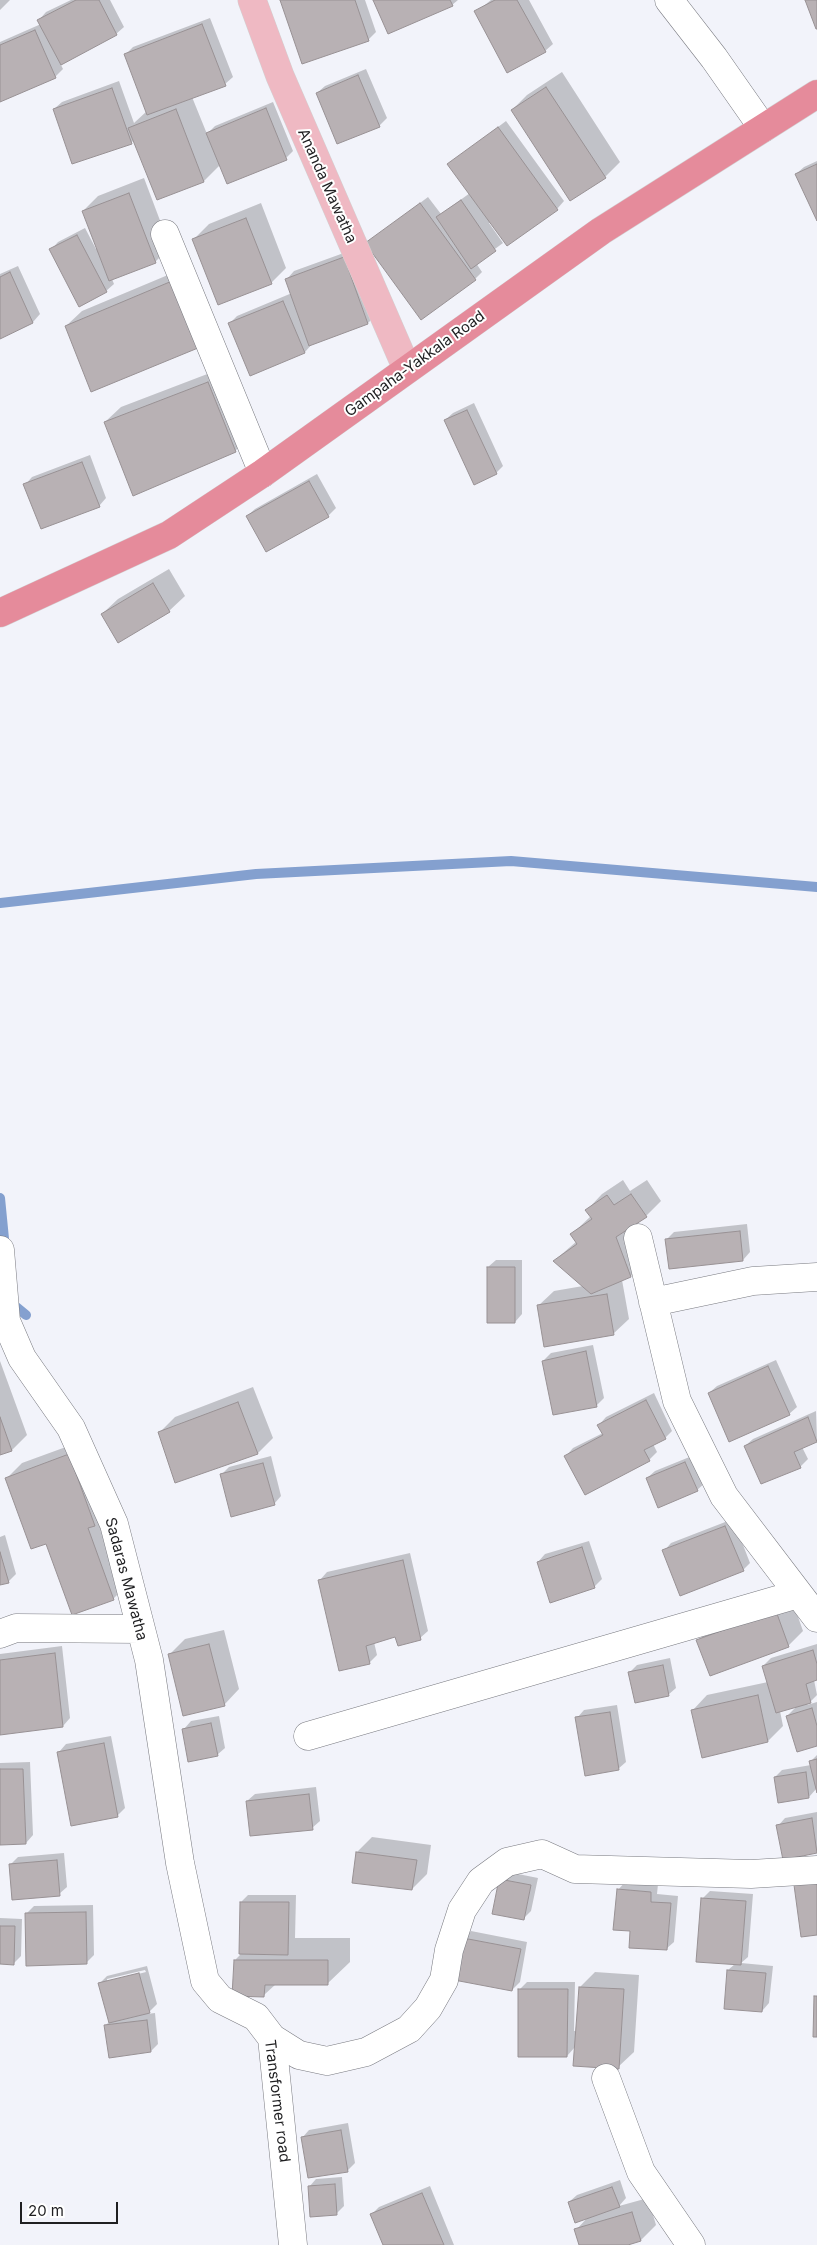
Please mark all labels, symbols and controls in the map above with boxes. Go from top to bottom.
street label: Ananda Mawatha [294,126,360,246]
street label: Gampaha-Yakkala Road [342,307,488,421]
street label: Sadaras Mawatha [101,1515,151,1643]
street label: Transformer road [261,2039,293,2163]
scale bar [22,2192,120,2224]
text: 20 m [28,2201,64,2220]

